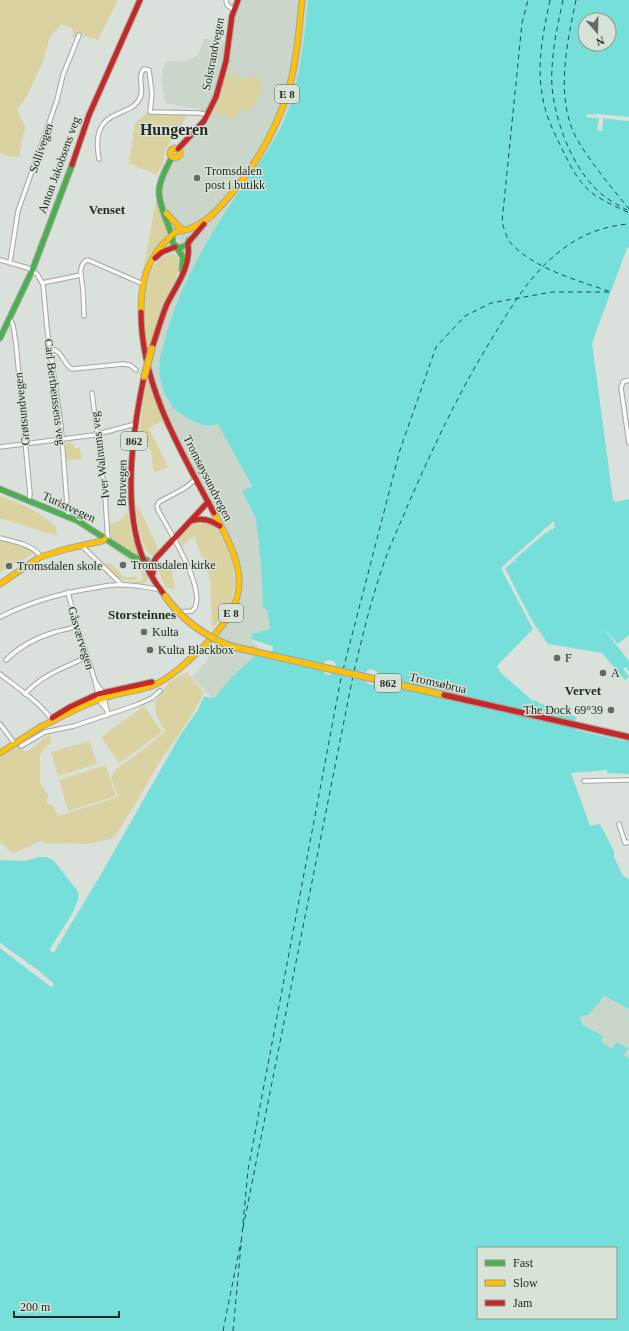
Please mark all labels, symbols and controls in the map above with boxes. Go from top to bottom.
north arrow [577,12,617,52]
street label: Solstrandvegen [199,16,227,92]
text: N [595,34,606,48]
road number: E 8 [275,85,299,103]
street label: Anton Jakobsens veg [35,115,83,215]
street label: Sollivegen [26,121,56,175]
district label: Hungeren [140,121,208,139]
place label: Tromsdalen post i butikk [205,164,265,192]
marker: Tromsdalen post i butikk [192,173,202,183]
district label: Venset [89,202,126,217]
street label: Carl Bertheussens veg [42,338,68,446]
street label: Grøtsundvegen [11,372,33,446]
street label: Iver Walnums veg [88,411,112,499]
road number: 862 [121,432,147,450]
street label: Tromsøysundvegen [180,433,236,523]
street label: Bruvegen [115,460,129,506]
street label: Turistvegen [40,489,98,525]
place label: Tromsdalen kirke [131,558,216,572]
place label: Tromsdalen skole [17,559,102,573]
marker: Tromsdalen kirke [118,560,128,570]
marker: Tromsdalen skole [4,561,14,571]
road number: E 8 [219,604,243,622]
street label: Gåsværvegen [65,605,97,671]
district label: Storsteinnes [108,607,176,622]
place label: Kulta [152,625,179,639]
marker: Kulta [139,627,149,637]
place label: Kulta Blackbox [158,643,234,657]
marker: Kulta Blackbox [145,645,155,655]
place label: F [565,651,572,665]
marker: F [552,653,562,663]
place label: A [611,666,620,680]
marker: A [598,668,608,678]
street label: Tromsøbrua [408,670,469,697]
road number: 862 [375,674,401,692]
district label: Vervet [565,683,602,698]
place label: The Dock 69°39 [524,703,603,717]
marker: The Dock 69°39 [606,705,616,715]
legend [477,1247,617,1319]
text: Fast [513,1256,534,1270]
text: Slow [513,1276,538,1290]
scale bar [14,1293,119,1319]
text: Jam [513,1296,533,1310]
text: 200 m [20,1300,51,1314]

